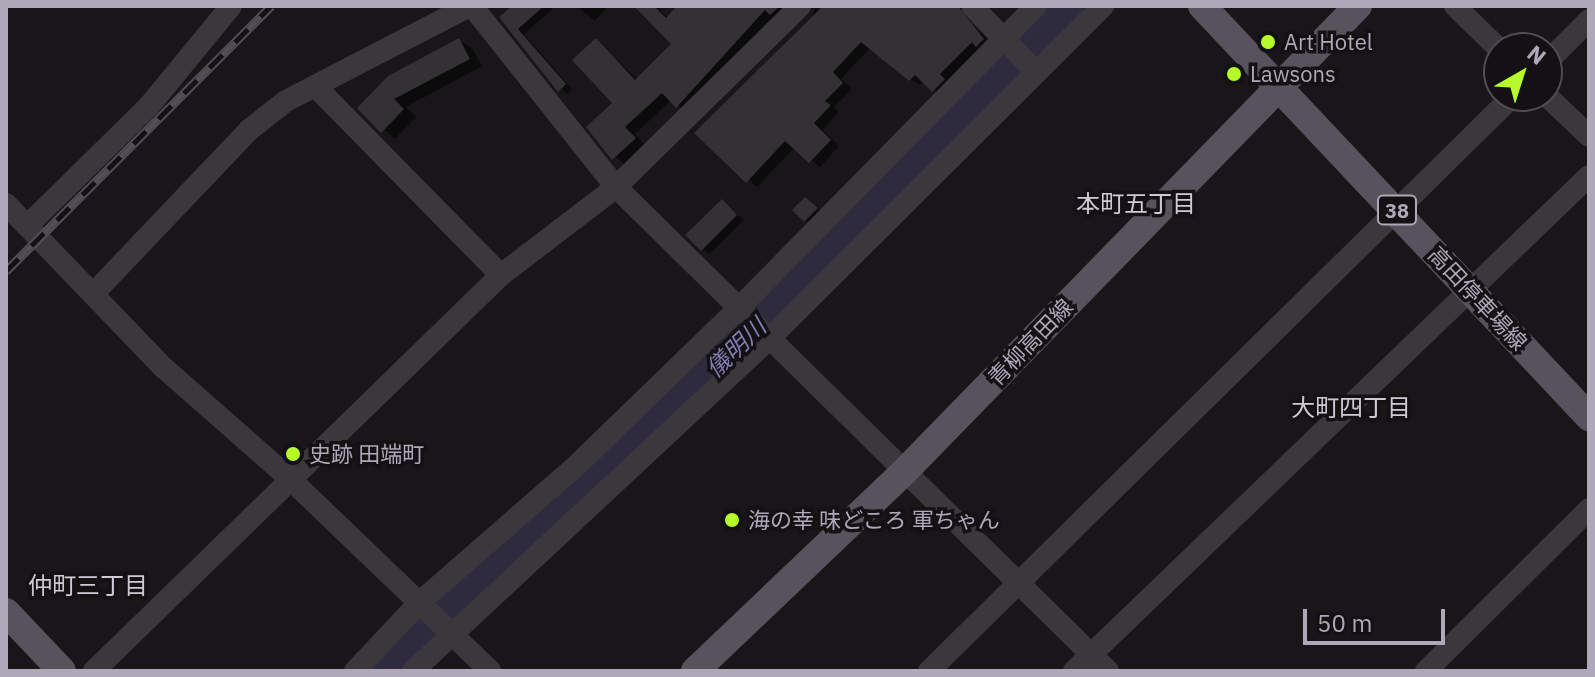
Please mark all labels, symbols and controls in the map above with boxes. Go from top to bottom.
place label: Art Hotel [1284,29,1373,55]
north arrow [1483,32,1563,112]
marker: Art Hotel [1259,33,1277,51]
text: N [1522,38,1552,71]
place label: Lawsons [1250,61,1336,87]
marker: Lawsons [1225,65,1243,83]
district label: 本町五丁目 [1076,190,1196,218]
road number: 38 [1377,194,1417,226]
street label: 高田停車場線 [1423,241,1533,355]
street label: 青柳高田線 [982,293,1078,391]
water label: 儀明川 [700,313,772,383]
district label: 大町四丁目 [1291,394,1411,422]
place label: 史跡 田端町 [309,441,424,467]
marker: 史跡 田端町 [284,445,302,463]
place label: 海の幸 味どころ 軍ちゃん [748,507,1000,533]
marker: 海の幸 味どころ 軍ちゃん [723,511,741,529]
district label: 仲町三丁目 [28,572,148,600]
scale bar [1307,593,1449,643]
text: 50 m [1317,607,1372,639]

